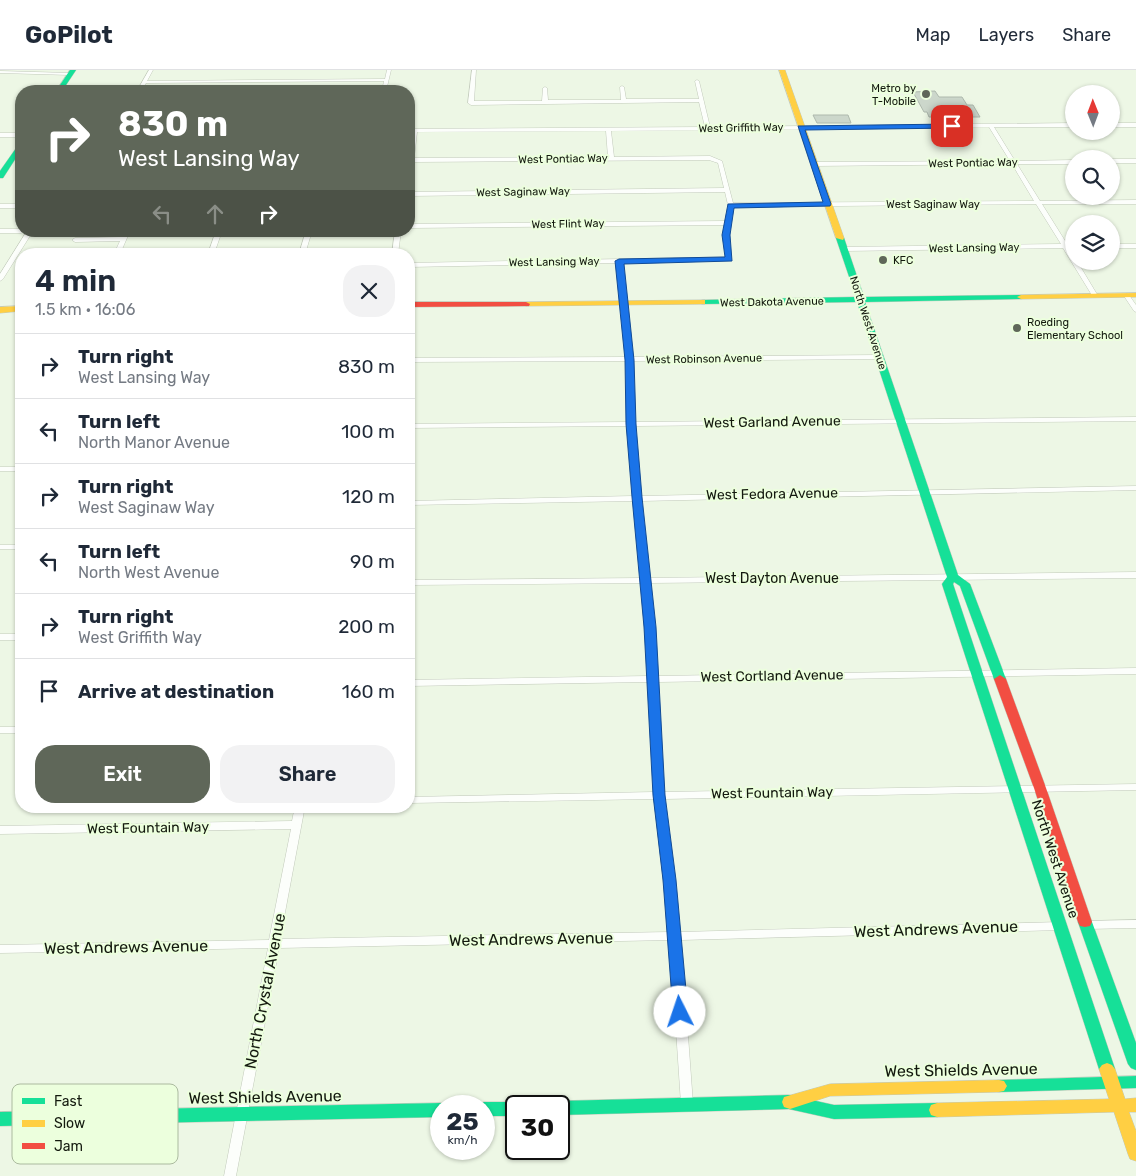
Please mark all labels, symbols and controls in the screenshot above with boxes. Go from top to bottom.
text: GoPilot [25,21,113,49]
text: Map [916,24,951,46]
text: Layers [979,24,1034,46]
text: Share [1062,24,1111,46]
place label: Metro by T-Mobile [871,82,916,108]
north arrow [1065,85,1120,140]
map controls [1065,85,1120,270]
marker: Metro by T-Mobile [920,88,932,100]
text: 830 m [118,103,228,145]
icon: right [35,105,100,170]
pin [931,105,973,147]
icon: arrive [938,112,966,140]
street label: West Griffith Way [698,121,784,135]
text: West Lansing Way [118,145,300,172]
button: search [1065,150,1120,205]
street label: West Pontiac Way [518,152,608,166]
street label: West Pontiac Way [928,156,1018,170]
street label: West Saginaw Way [476,185,570,199]
street label: West Saginaw Way [886,198,980,211]
icon: left [148,200,176,228]
icon: ahead [201,200,229,228]
icon: right [254,200,282,228]
button: layers [1065,215,1120,270]
street label: West Flint Way [531,217,605,231]
street label: West Lansing Way [928,241,1020,255]
marker: KFC [877,254,889,266]
place label: KFC [893,254,913,267]
street label: West Lansing Way [508,255,600,269]
text: 4 min [35,263,116,299]
button: close [343,265,395,317]
street label: North West Avenue [847,275,889,371]
street label: West Dakota Avenue [720,295,824,309]
text: 1.5 km · 16:06 [35,300,135,319]
place label: Roeding Elementary School [1027,316,1123,342]
marker: Roeding Elementary School [1011,322,1023,334]
text: Turn right [78,345,173,368]
street label: West Robinson Avenue [646,351,762,367]
icon: right [35,352,63,380]
text: 830 m [338,355,395,378]
text: West Lansing Way [78,368,210,387]
text: Turn left [78,410,160,433]
street label: West Garland Avenue [703,412,841,432]
icon: left [35,417,63,445]
text: 100 m [341,420,395,443]
text: North Manor Avenue [78,433,230,452]
text: Turn right [78,475,173,498]
icon: right [35,482,63,510]
street label: West Fedora Avenue [706,484,838,504]
text: 120 m [342,485,395,508]
text: West Saginaw Way [78,498,215,517]
text: Turn left [78,540,160,563]
icon: left [35,547,63,575]
text: 90 m [350,550,395,573]
text: North West Avenue [78,563,219,582]
street label: West Dayton Avenue [705,570,839,587]
text: Turn right [78,605,173,628]
icon: right [35,612,63,640]
text: 200 m [338,615,395,638]
text: West Griffith Way [78,628,202,647]
street label: West Cortland Avenue [700,666,844,686]
icon: arrive [35,677,63,705]
text: Arrive at destination [78,680,274,703]
text: 160 m [342,680,395,703]
button: Exit [35,745,210,803]
button: Share [220,745,395,803]
street label: West Fountain Way [711,783,833,803]
street label: North West Avenue [1028,798,1082,921]
street label: West Fountain Way [87,818,209,838]
street label: North Crystal Avenue [241,911,289,1071]
street label: West Andrews Avenue [854,917,1018,941]
street label: West Andrews Avenue [449,928,613,950]
street label: West Andrews Avenue [44,936,208,958]
position arrow [653,985,705,1037]
street label: West Shields Avenue [884,1059,1038,1081]
legend [12,1084,178,1164]
street label: West Shields Avenue [188,1086,342,1108]
text: Fast [54,1093,83,1110]
speed limit sign: 30 [505,1095,570,1160]
text: 25 [446,1107,479,1136]
text: Slow [54,1115,85,1132]
text: km/h [448,1133,477,1147]
text: Jam [54,1138,83,1155]

